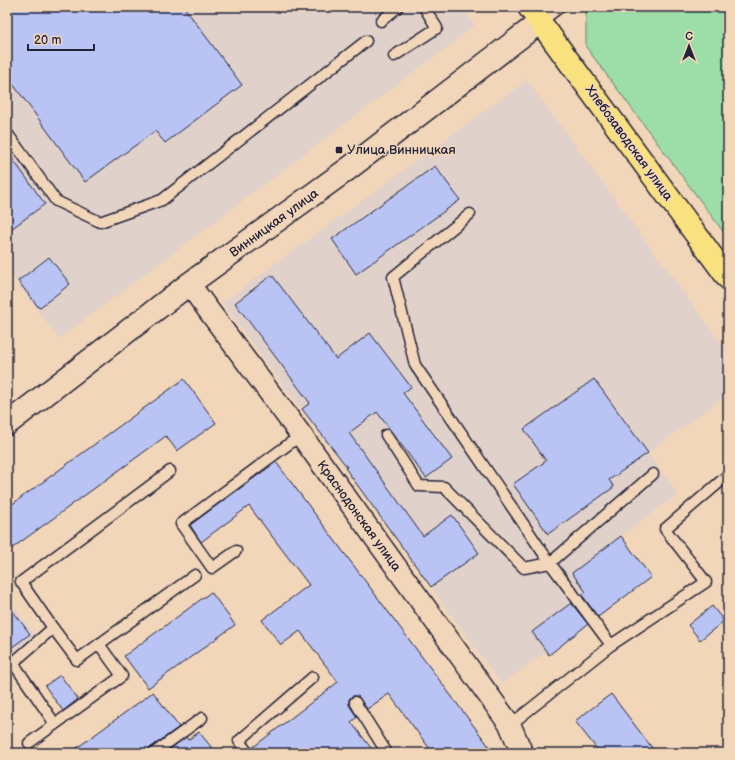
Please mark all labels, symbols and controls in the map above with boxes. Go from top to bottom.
scale bar [28,26,94,52]
north arrow [669,26,709,66]
text: С [685,30,693,43]
text: 20 m [34,33,61,48]
street label: Хлебозаводская улица [582,82,676,204]
place label: Улица Винницкая [347,142,456,158]
marker: Улица Винницкая [334,145,344,155]
street label: Винницкая улица [226,185,322,261]
street label: Краснодонская улица [313,457,405,575]

